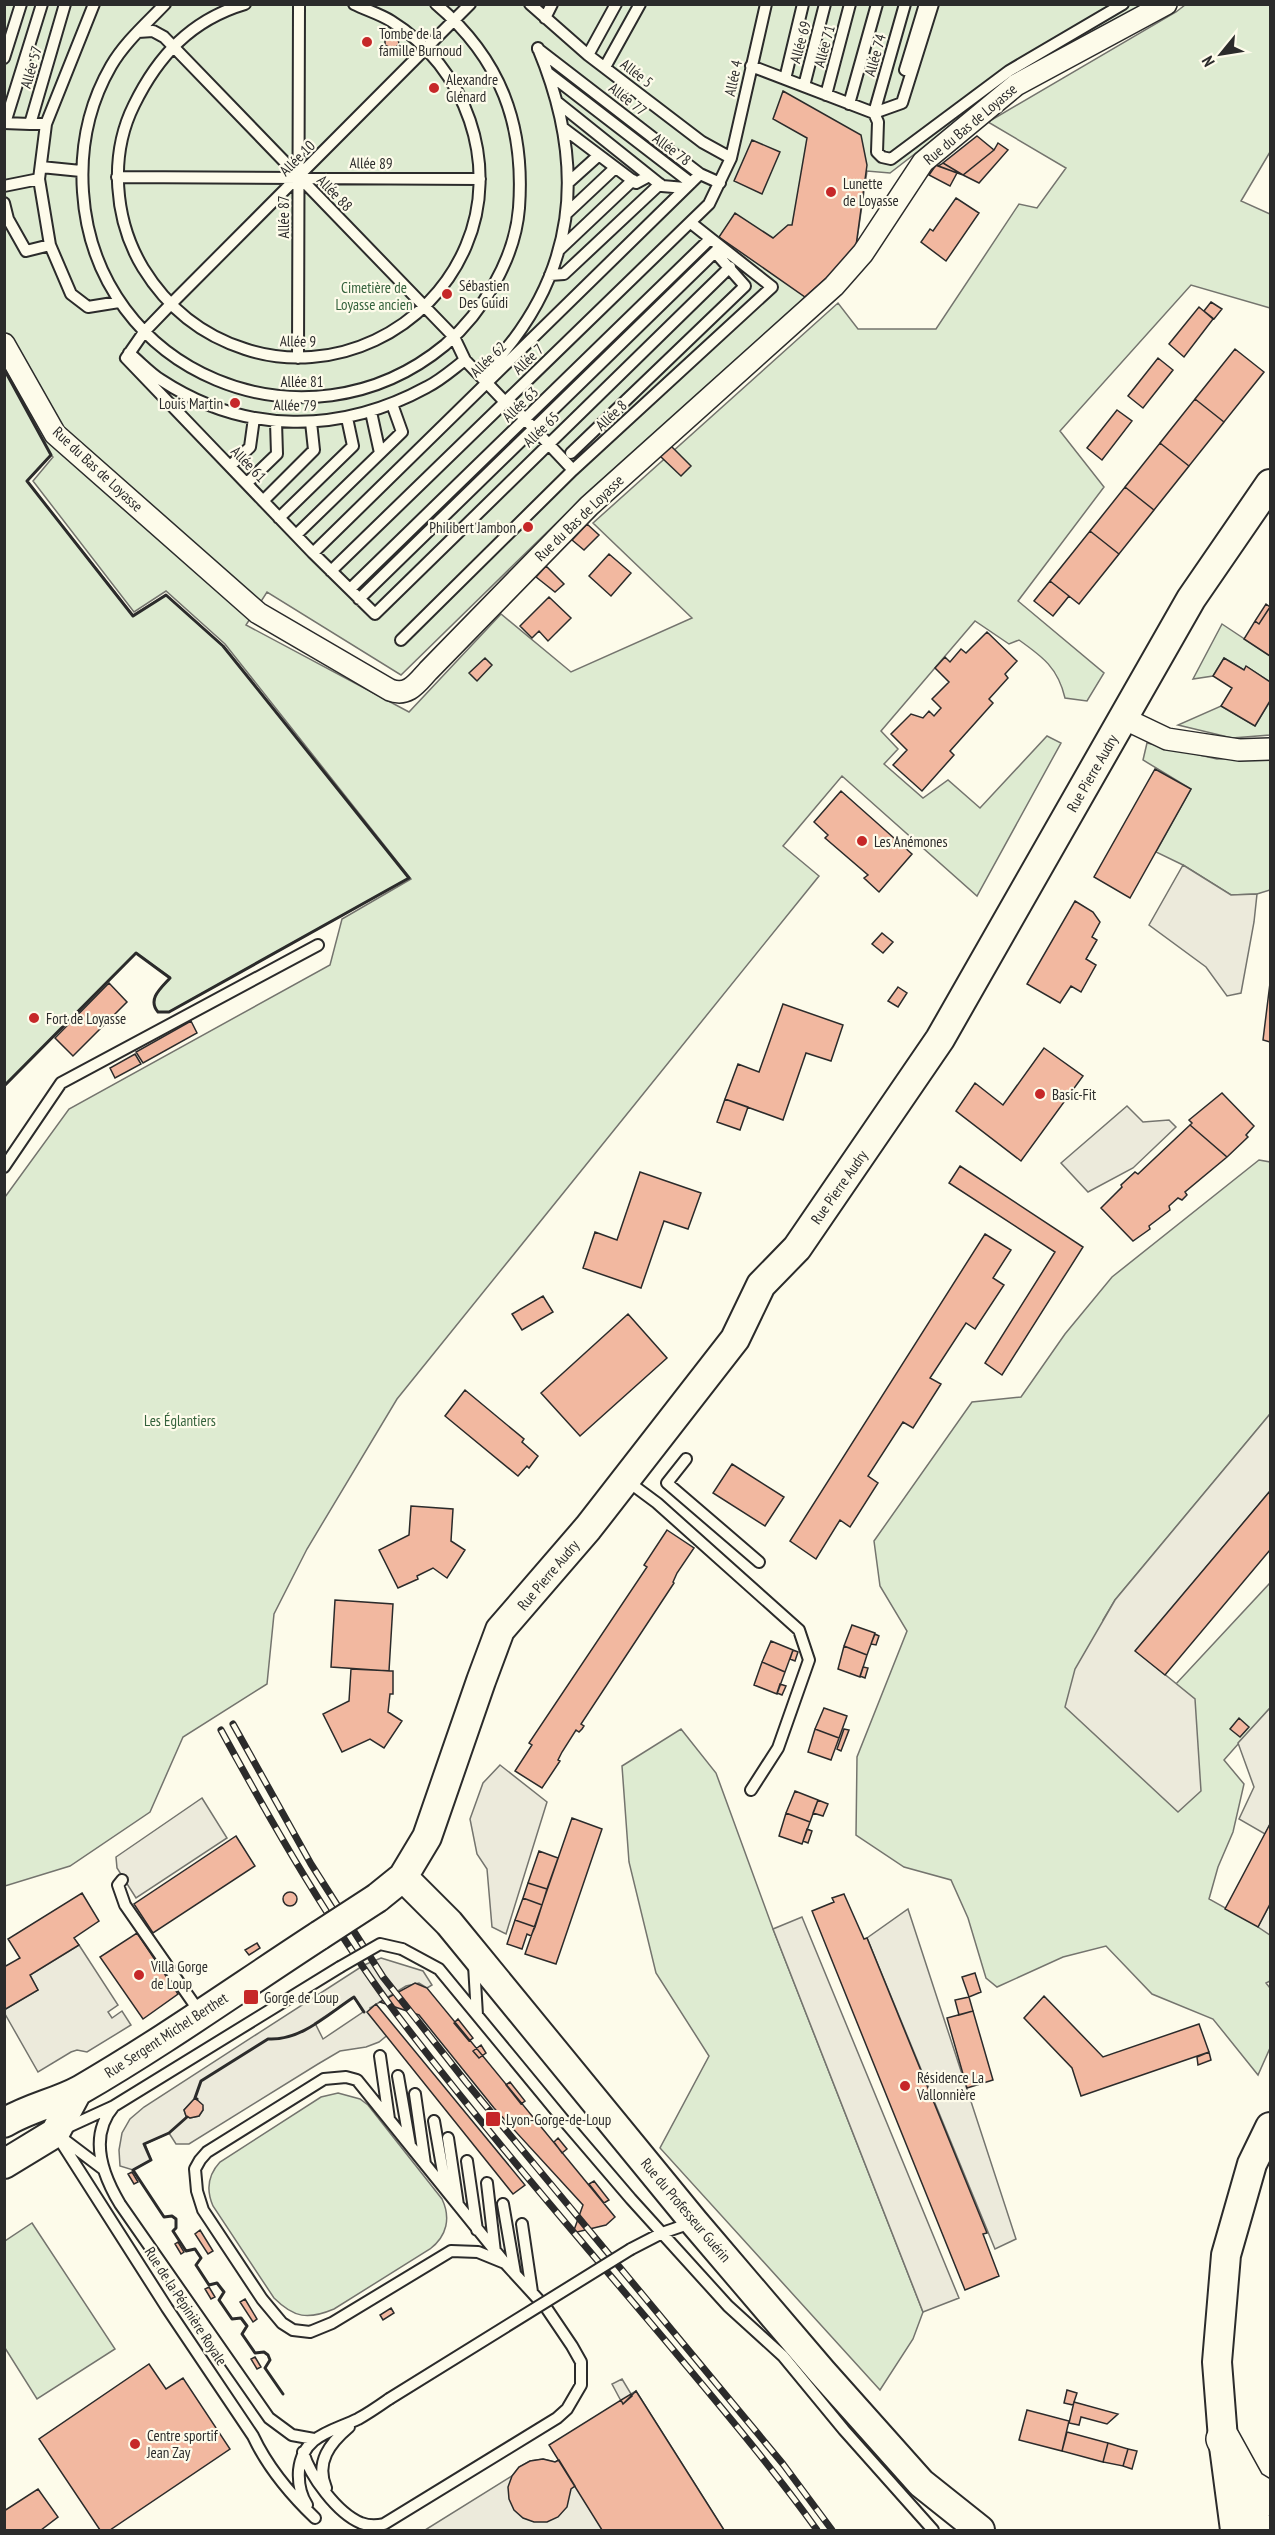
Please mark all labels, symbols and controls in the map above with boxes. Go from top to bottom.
street label: Allée 69 [785,19,815,65]
street label: Allée 71 [809,23,839,69]
place label: Tombe de la famille Burnoud [379,24,462,60]
north arrow [1191,24,1251,84]
street label: Allée 74 [860,31,890,78]
marker: Tombe de la famille Burnoud [360,35,374,49]
street label: Allée 57 [16,44,46,90]
text: N [1197,53,1219,70]
street label: Allée 5 [617,54,657,92]
street label: Allée 4 [720,58,746,98]
place label: Alexandre Glénard [446,70,498,106]
street label: Allée 77 [605,78,651,120]
street label: Rue du Bas de Loyasse [919,79,1021,169]
marker: Alexandre Glénard [427,81,441,95]
street label: Allée 78 [649,128,695,170]
street label: Allée 10 [275,136,319,180]
street label: Allée 89 [349,153,393,173]
street label: Allée 88 [313,171,357,215]
place label: Lunette de Loyasse [843,174,899,210]
marker: Lunette de Loyasse [824,185,838,199]
street label: Allée 87 [274,195,293,239]
place label: Sébastien Des Guidi [459,276,509,312]
park label: Cimetière de Loyasse ancien [335,278,413,314]
marker: Sébastien Des Guidi [440,287,454,301]
street label: Allée 9 [280,331,316,351]
street label: Allée 62 [466,337,510,381]
street label: Allée 7 [508,340,548,378]
street label: Allée 81 [280,372,324,391]
street label: Allée 63 [498,382,542,426]
place label: Louis Martin [159,394,223,413]
street label: Allée 79 [273,395,317,415]
marker: Louis Martin [228,396,242,410]
street label: Allée 8 [591,396,631,434]
street label: Allée 65 [519,407,563,451]
street label: Rue du Bas de Loyasse [49,422,147,516]
street label: Allée 61 [227,442,271,486]
street label: Rue du Bas de Loyasse [531,471,627,565]
place label: Philibert Jambon [429,518,516,537]
marker: Philibert Jambon [521,520,535,534]
street label: Rue Pierre Audry [1062,731,1122,815]
place label: Les Anémones [874,832,948,851]
marker: Les Anémones [855,834,869,848]
place label: Fort de Loyasse [46,1009,126,1028]
marker: Fort de Loyasse [27,1011,41,1025]
place label: Basic-Fit [1052,1085,1096,1104]
marker: Basic-Fit [1033,1087,1047,1101]
street label: Rue Pierre Audry [806,1146,872,1228]
park label: Les Églantiers [144,1411,216,1430]
street label: Rue Pierre Audry [513,1536,583,1614]
place label: Villa Gorge de Loup [150,1957,208,1993]
marker: Villa Gorge de Loup [132,1968,146,1982]
street label: Rue Sergent Michel Berthet [101,1988,231,2082]
marker: Gorge de Loup [242,1988,260,2006]
place label: Gorge de Loup [264,1988,339,2007]
place label: Résidence La Vallonnière [916,2068,984,2104]
marker: Résidence La Vallonnière [898,2079,912,2093]
marker: Lyon-Gorge-de-Loup [484,2110,502,2128]
place label: Lyon-Gorge-de-Loup [506,2110,611,2129]
street label: Rue du Professeur Guérin [637,2154,735,2266]
street label: Rue de la Pépinière Royale [141,2243,231,2369]
place label: Centre sportif Jean Zay [146,2426,219,2462]
marker: Centre sportif Jean Zay [128,2437,142,2451]

